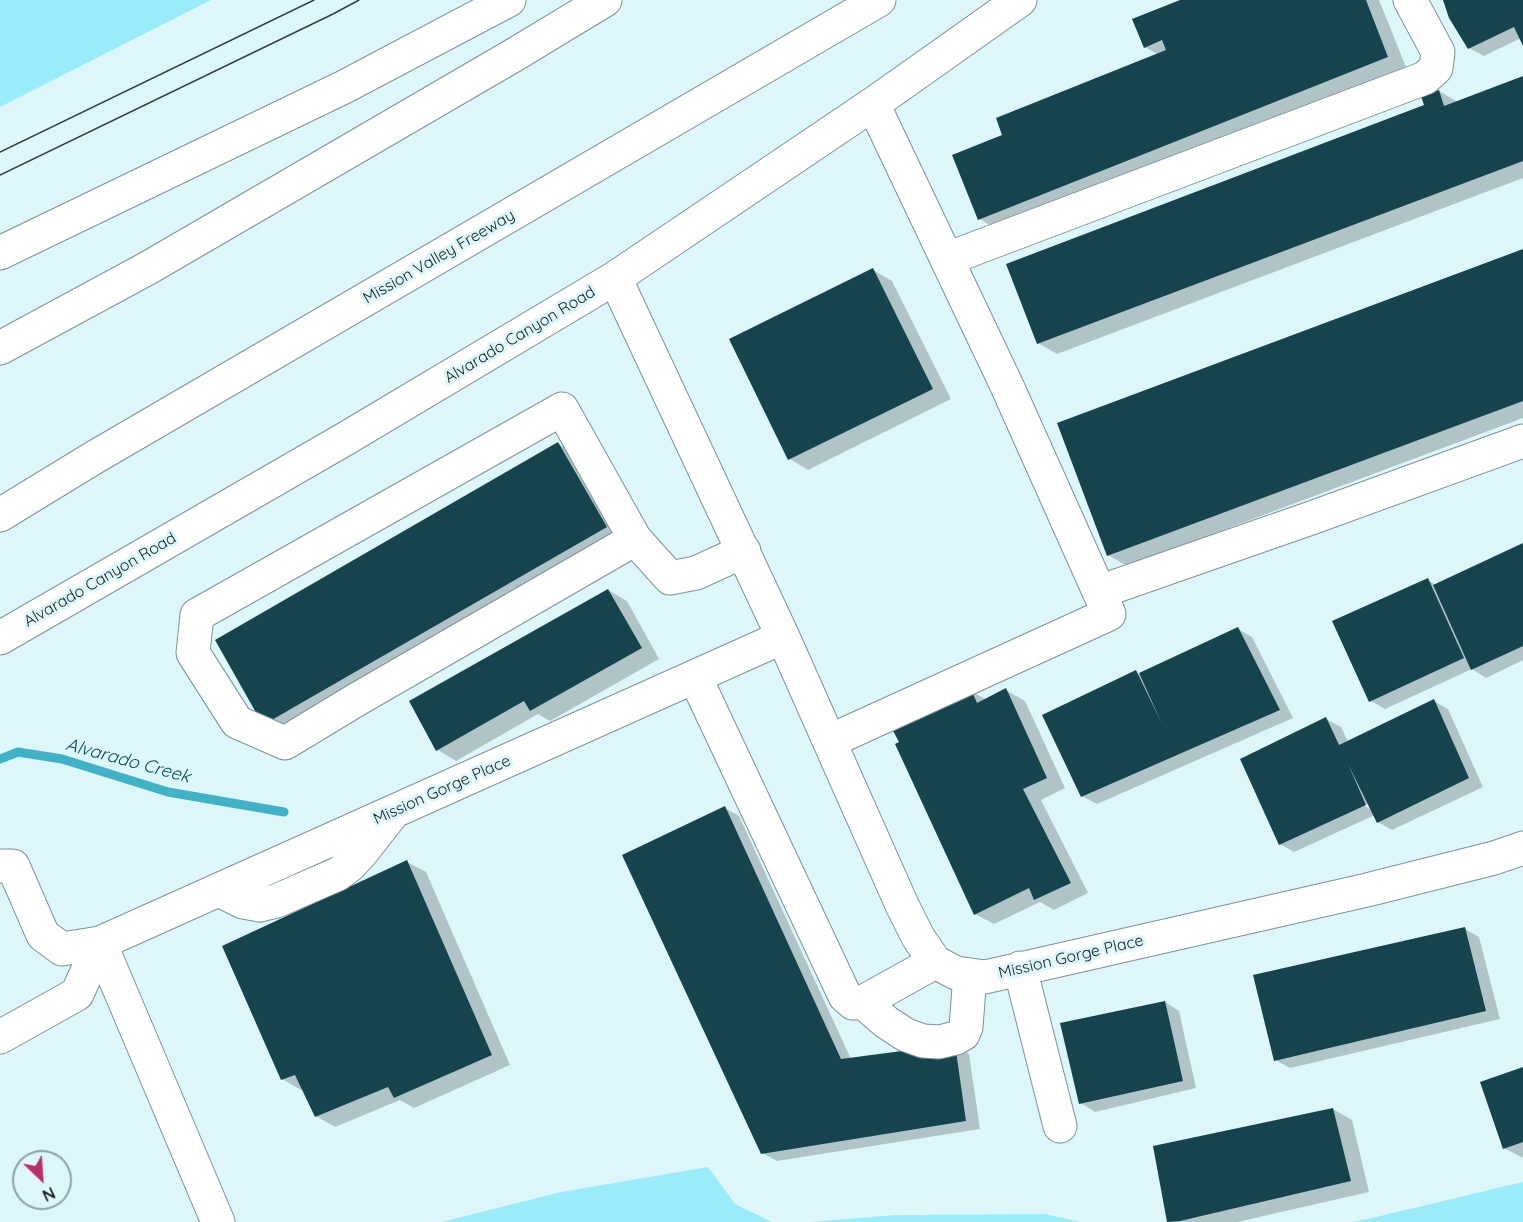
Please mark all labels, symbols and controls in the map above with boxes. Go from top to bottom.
street label: Mission Valley Freeway [360,206,518,308]
street label: Alvarado Canyon Road [441,282,599,388]
street label: Alvarado Canyon Road [21,529,179,631]
water label: Alvarado Creek [63,734,193,788]
street label: Mission Gorge Place [370,751,514,829]
street label: Mission Gorge Place [997,931,1145,983]
north arrow [12,1150,72,1210]
text: N [39,1183,58,1206]

